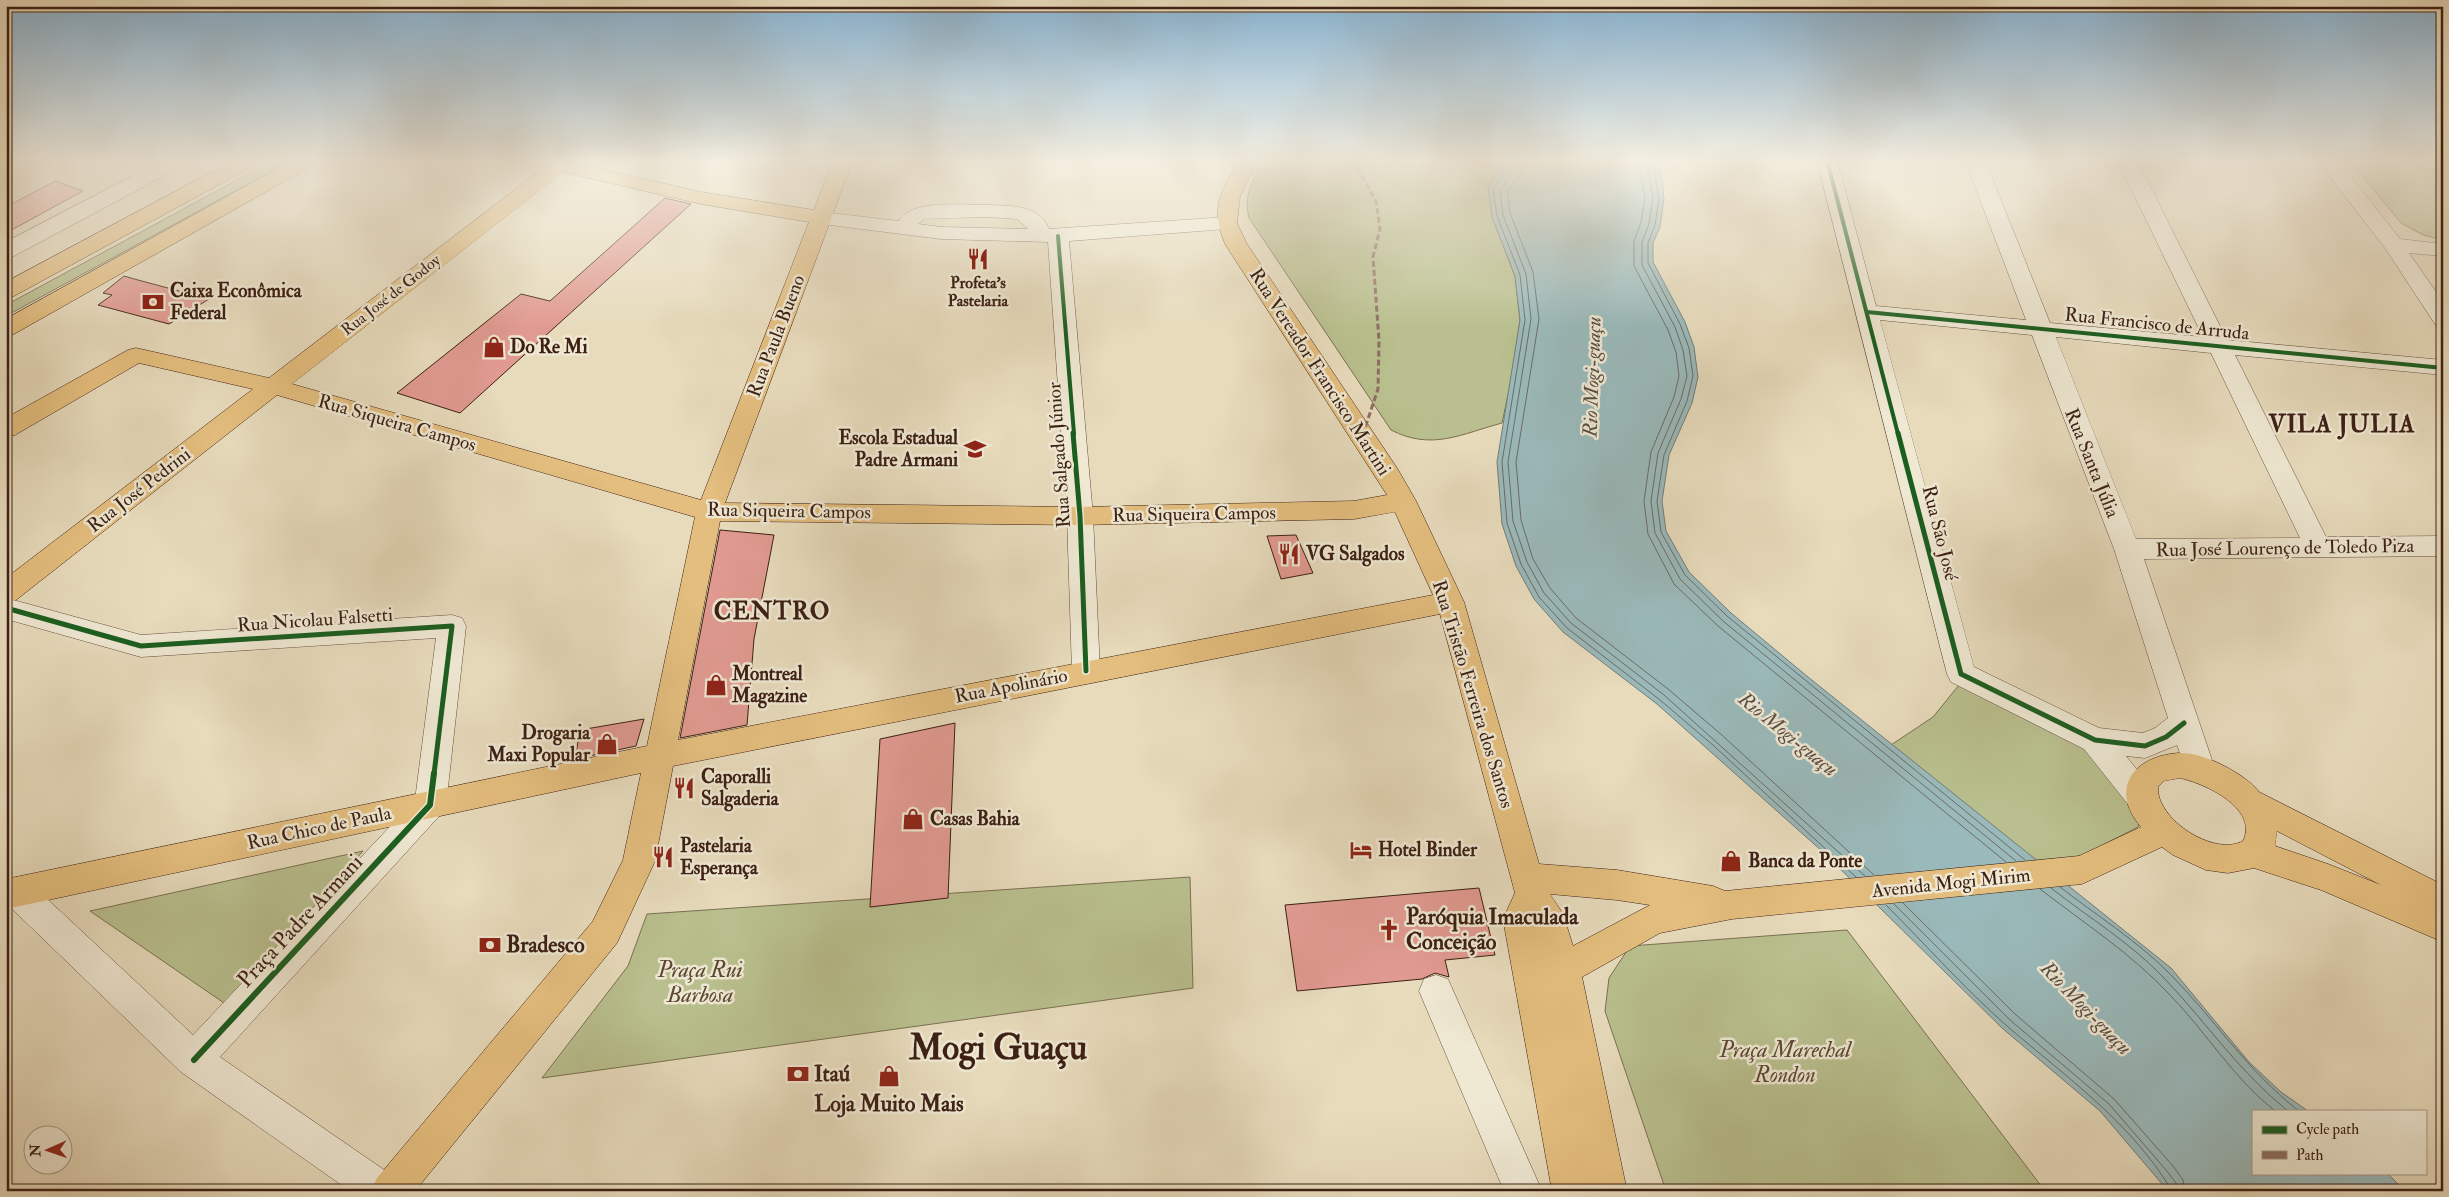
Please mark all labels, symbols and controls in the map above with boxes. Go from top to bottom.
restaurant icon: Profeta's Pastelaria [965,246,991,272]
street label: Rua José de Godoy [337,249,446,341]
street label: Rua Vereador Francisco Martini [1244,264,1396,480]
street label: Rua Paula Bueno [742,271,810,401]
place label: Profeta's Pastelaria [948,273,1009,311]
place label: Caixa Econômica Federal [170,279,303,325]
bank icon: Caixa Econômica Federal [140,289,166,315]
street label: Rua Francisco de Arruda [2063,302,2251,346]
water label: Rio Mogi-guaçu [1577,316,1607,439]
shop icon: Do Re Mi [481,334,507,360]
place label: Do Re Mi [510,335,587,359]
street label: Rua Salgado Júnior [1042,381,1076,529]
street label: Rua Siqueira Campos [315,389,479,458]
street label: Rua Santa Júlia [2059,405,2125,521]
district label: VILA JULIA [2268,409,2415,440]
place label: Escola Estadual Padre Armani [838,426,958,472]
school or university icon: Escola Estadual Padre Armani [962,436,988,462]
street label: Rua José Pedrini [82,442,196,538]
street label: Rua São José [1917,483,1963,583]
street label: Rua Siqueira Campos [707,498,871,525]
street label: Rua Siqueira Campos [1112,501,1276,528]
street label: Rua José Lourenço de Toledo Piza [2156,534,2415,562]
restaurant icon: VG Salgados [1276,541,1302,567]
place label: VG Salgados [1305,542,1405,567]
street label: Rua Tristão Ferreira dos Santos [1427,577,1519,811]
district label: CENTRO [714,596,830,627]
street label: Rua Nicolau Falsetti [236,603,394,637]
place label: Montreal Magazine [731,662,807,709]
street label: Rua Apolinário [953,663,1070,710]
shop icon: Montreal Magazine [703,672,729,698]
water label: Rio Mogi-guaçu [1733,686,1843,782]
place label: Drogaria Maxi Popular [487,721,591,768]
shop icon: Drogaria Maxi Popular [594,731,620,757]
place label: Caporalli Salgaderia [701,765,780,812]
restaurant icon: Caporalli Salgaderia [671,775,697,801]
street label: Rua Chico de Paula [245,801,394,855]
shop icon: Casas Bahia [900,806,926,832]
place label: Casas Bahia [930,807,1021,831]
place label: Pastelaria Esperança [680,834,759,881]
hotel icon: Hotel Binder [1348,837,1374,863]
place label: Hotel Binder [1378,838,1478,862]
restaurant icon: Pastelaria Esperança [650,844,676,870]
street label: Praça Padre Armani [231,848,369,993]
shop icon: Banca da Ponte [1718,848,1744,874]
place label: Banca da Ponte [1748,849,1862,873]
street label: Avenida Mogi Mirim [1869,863,2032,903]
place label: Paróquia Imaculada Conceição [1406,903,1579,956]
church icon: Paróquia Imaculada Conceição [1376,917,1402,943]
place label: Bradesco [506,931,585,959]
bank icon: Bradesco [477,932,503,958]
water label: Rio Mogi-guaçu [2035,955,2137,1060]
park label: Praça Rui Barbosa [657,956,742,1009]
district label: Mogi Guaçu [908,1026,1087,1070]
park label: Praça Marechal Rondon [1718,1036,1853,1089]
place label: Itaú [814,1060,851,1088]
bank icon: Itaú [785,1061,811,1087]
shop icon: Loja Muito Mais [876,1063,902,1089]
place label: Loja Muito Mais [814,1090,964,1118]
legend [2252,1110,2426,1174]
text: Cycle path [2296,1120,2359,1140]
north arrow [22,1124,72,1174]
text: N [27,1143,44,1158]
text: Path [2296,1146,2323,1165]

